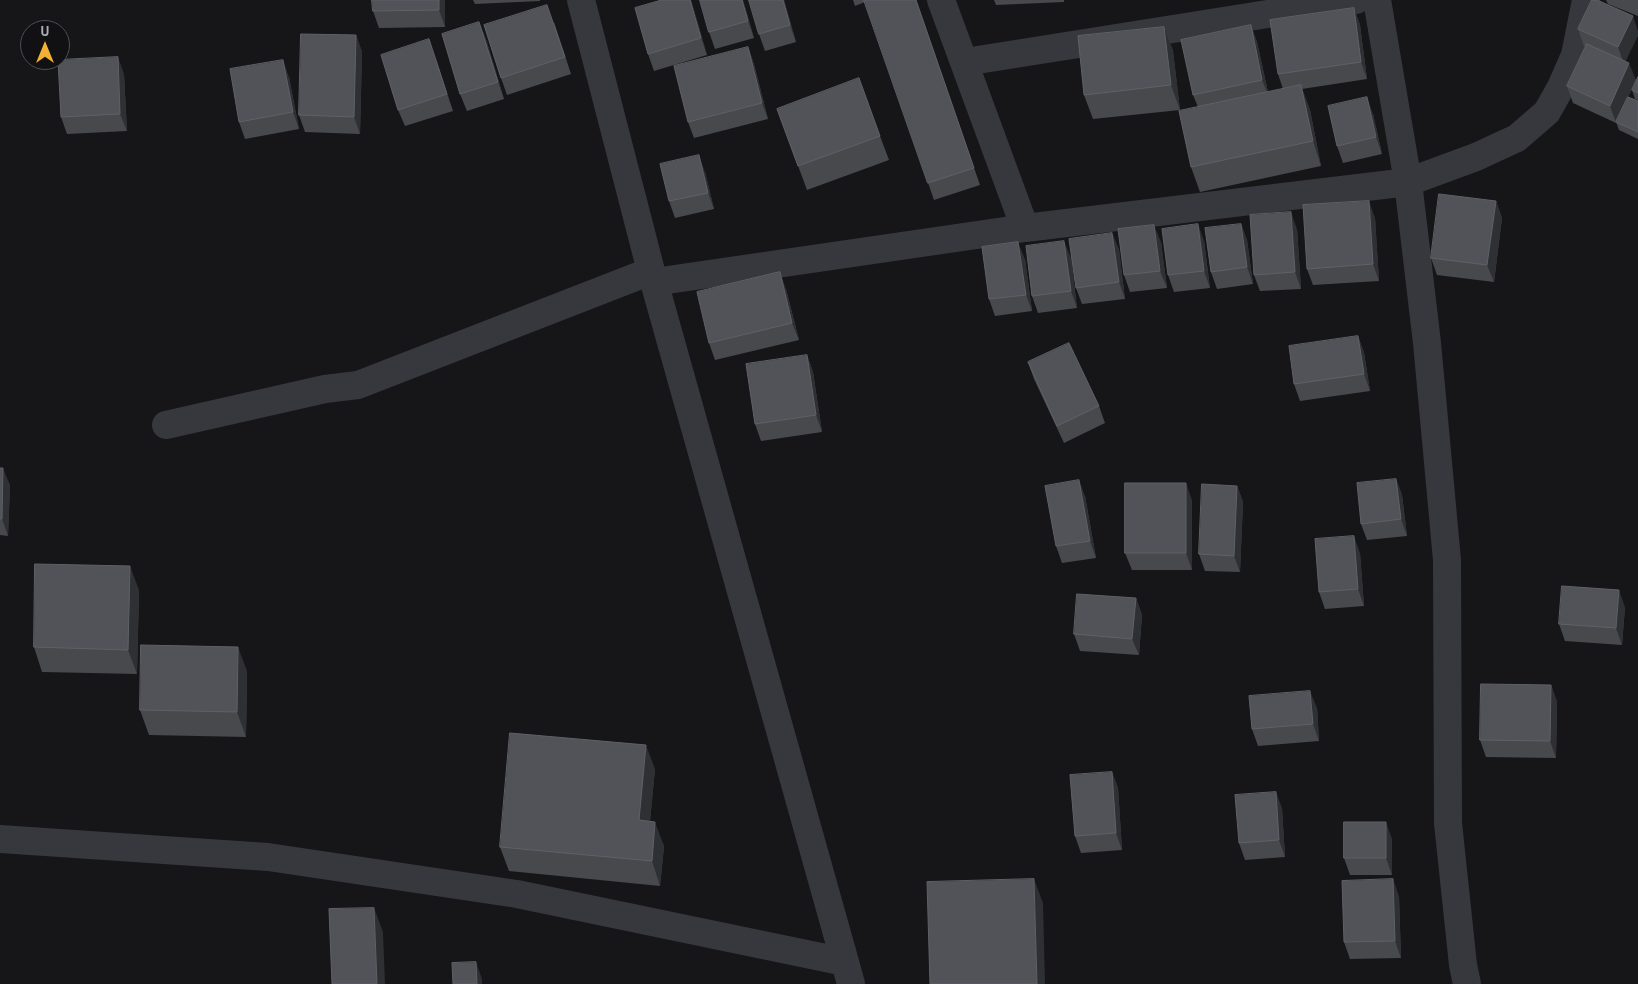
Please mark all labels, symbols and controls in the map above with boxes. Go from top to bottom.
north arrow [20,20,70,70]
text: U [41,22,49,40]

